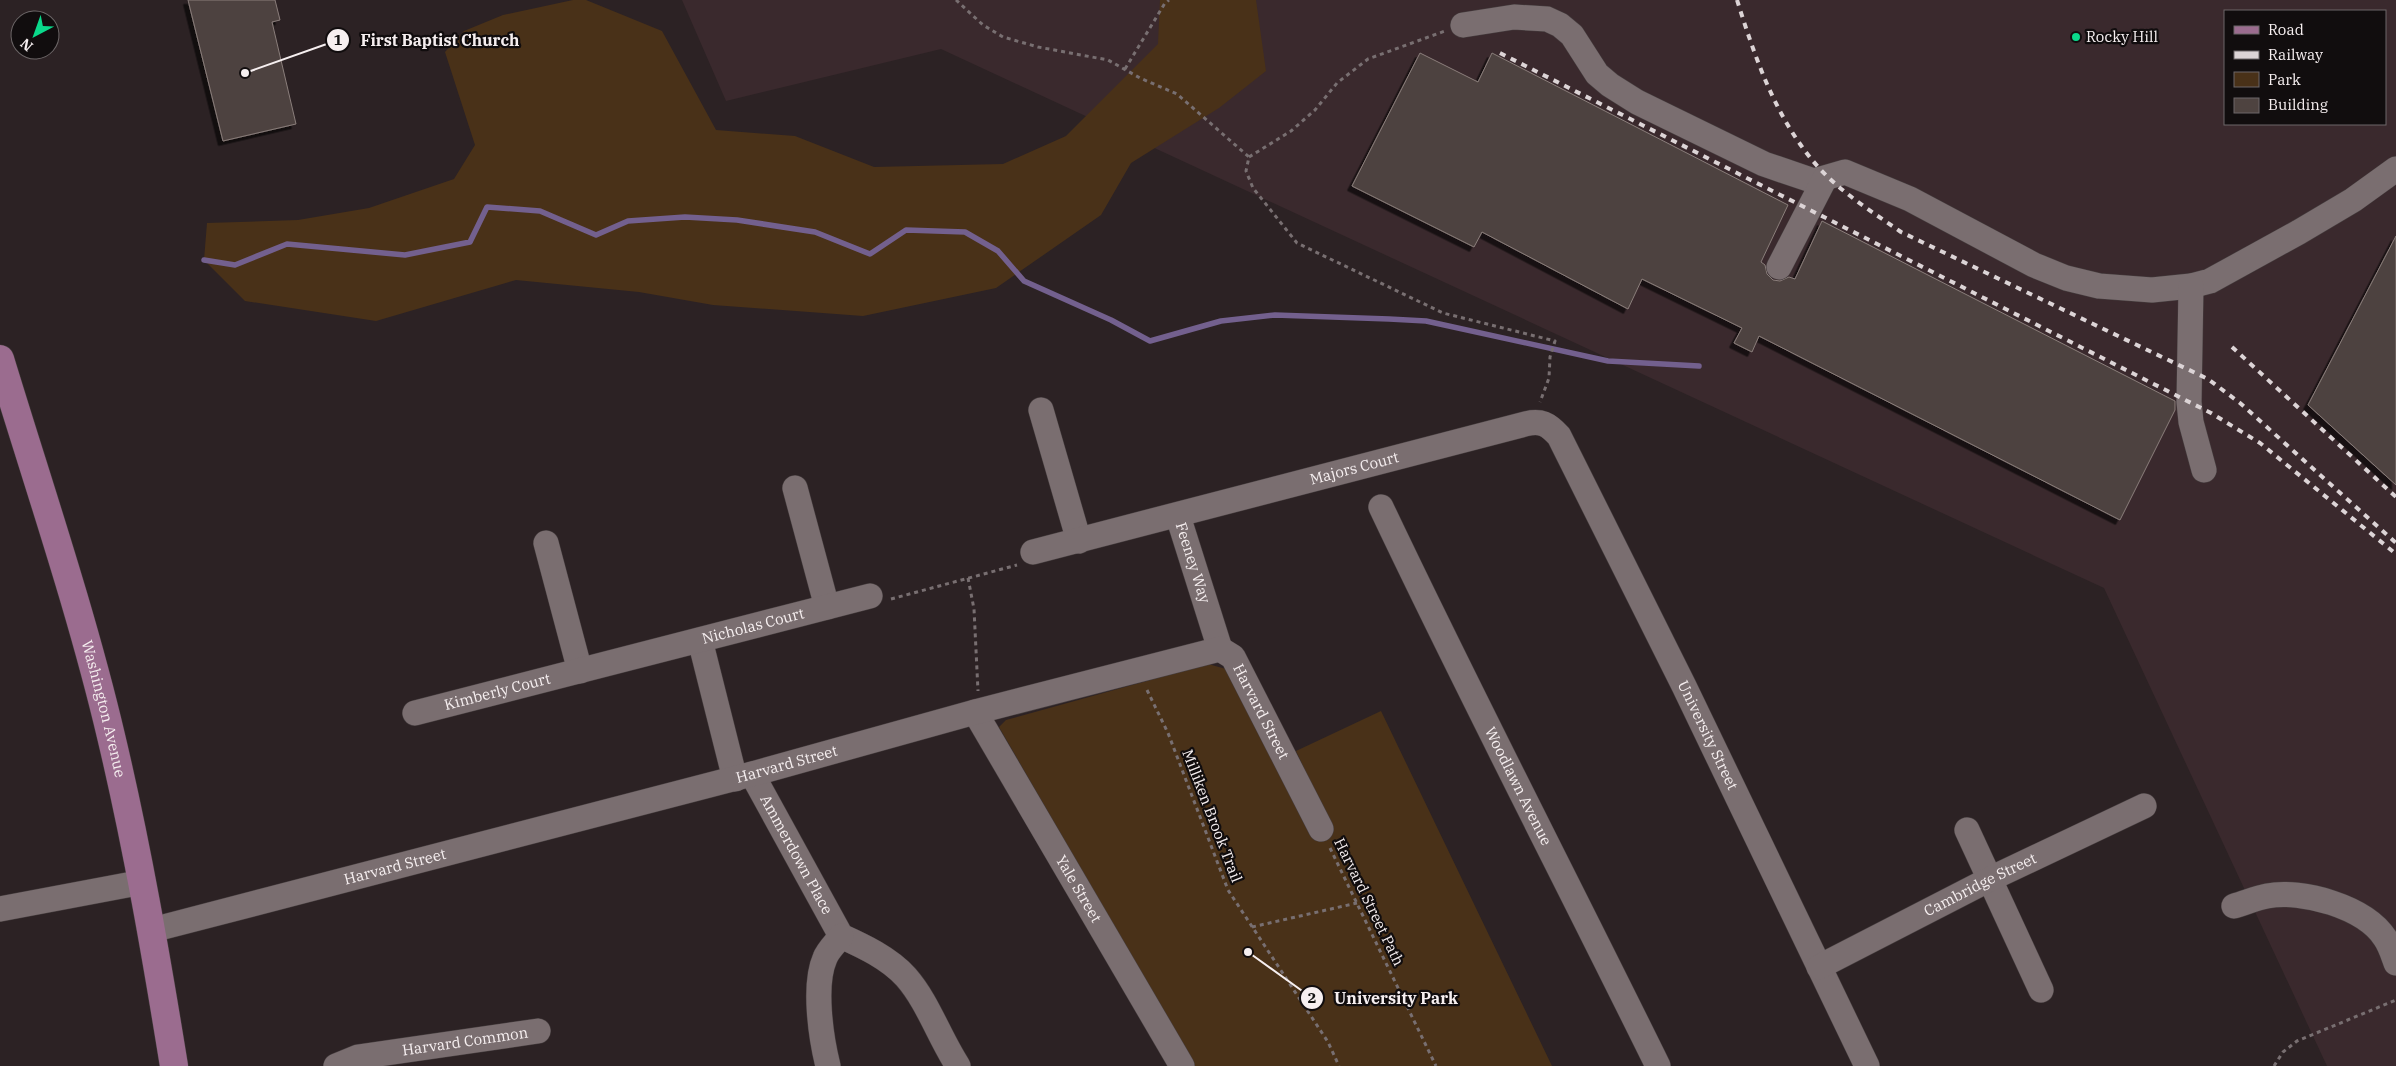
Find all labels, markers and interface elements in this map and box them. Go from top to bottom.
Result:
north arrow [10,10,60,60]
legend [2224,10,2386,125]
text: Road [2268,20,2304,39]
callout: First Baptist Church [326,25,529,56]
place label: Rocky Hill [2086,27,2158,46]
text: 1 [333,30,343,49]
text: First Baptist Church [361,30,519,50]
marker: Rocky Hill [2070,31,2082,43]
text: N [16,34,37,55]
text: Railway [2268,45,2323,64]
text: Park [2268,70,2301,89]
text: Building [2268,95,2328,114]
street label: Majors Court [1308,447,1401,489]
street label: Feeney Way [1172,520,1215,605]
street label: Nicholas Court [700,603,806,648]
street label: Washington Avenue [78,638,130,779]
street label: Harvard Street [1229,661,1294,762]
street label: Kimberly Court [442,669,552,714]
street label: University Street [1674,677,1742,793]
street label: Woodlawn Avenue [1481,723,1556,848]
street label: Harvard Street [734,741,840,787]
street label: Milliken Brook Trail [1178,747,1247,885]
street label: Ammerdown Place [756,791,837,917]
street label: Harvard Street Path [1330,835,1409,969]
street label: Harvard Street [342,844,448,889]
street label: Cambridge Street [1921,848,2039,920]
street label: Yale Street [1052,852,1106,926]
callout: University Park [1299,982,1468,1013]
text: 2 [1307,988,1317,1007]
text: University Park [1334,988,1458,1008]
street label: Harvard Common [401,1022,530,1060]

